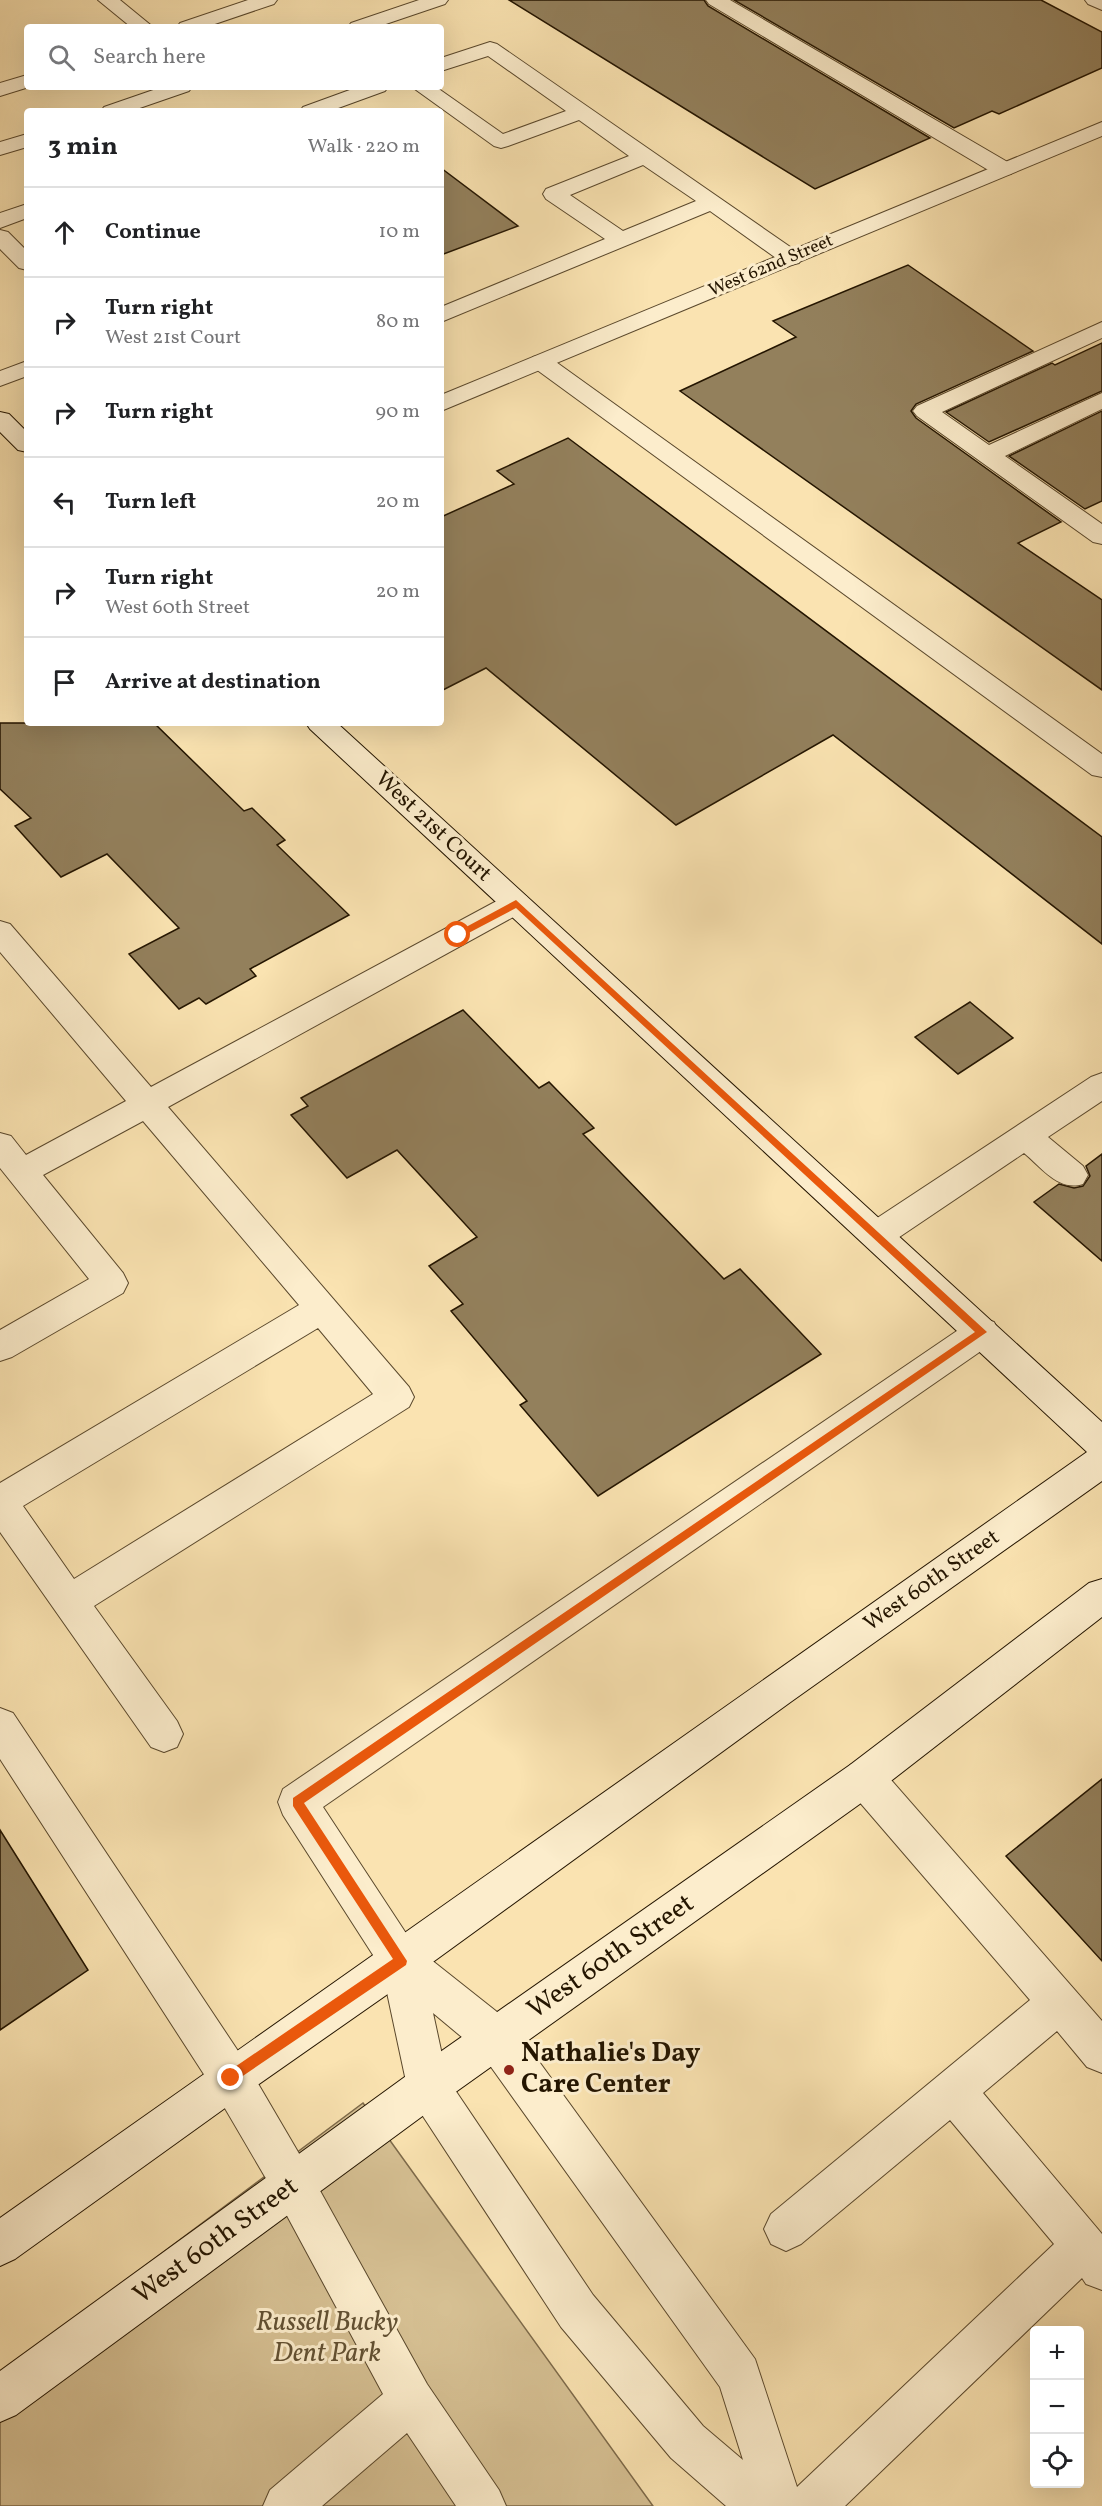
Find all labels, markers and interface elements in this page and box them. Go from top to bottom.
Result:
search box [24,24,444,90]
icon: search [45,41,78,74]
text: Search here [93,42,206,73]
text: 3 min [48,129,118,165]
text: Walk · 220 m [308,133,420,161]
icon: ahead [48,216,81,249]
text: Continue [105,217,201,248]
text: 10 m [379,218,420,246]
street label: West 62nd Street [705,228,837,304]
text: Turn right [105,293,213,324]
icon: right [48,306,81,339]
text: 80 m [376,308,420,336]
text: West 21st Court [105,324,241,352]
icon: right [48,396,81,429]
text: Turn right [105,397,213,428]
text: 90 m [376,398,420,426]
icon: left [48,486,81,519]
text: Turn left [105,487,196,518]
text: 20 m [376,488,420,516]
text: Turn right [105,563,213,594]
icon: right [48,576,81,609]
text: 20 m [376,578,420,606]
text: West 60th Street [105,594,250,622]
icon: arrive [48,666,81,699]
text: Arrive at destination [105,667,321,698]
street label: West 21st Court [368,765,498,890]
route start [444,921,470,947]
street label: West 60th Street [858,1522,1006,1639]
street label: West 60th Street [520,1885,702,2029]
place label: Nathalie's Day Care Center [521,2035,700,2104]
marker: Nathalie's Day Care Center [502,2063,516,2077]
route end [217,2064,243,2090]
street label: West 60th Street [126,2168,306,2314]
park label: Russell Bucky Dent Park [256,2304,398,2373]
map controls [1030,2326,1084,2488]
button: + [1030,2326,1084,2380]
button: − [1030,2380,1084,2434]
button: locate [1030,2434,1084,2488]

